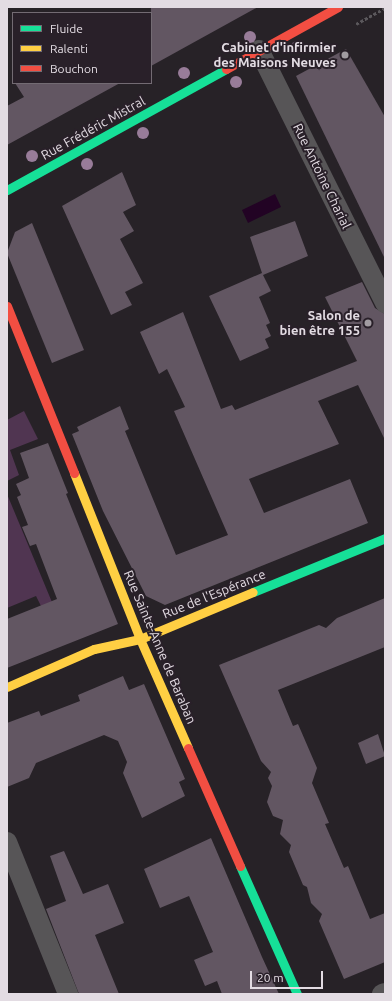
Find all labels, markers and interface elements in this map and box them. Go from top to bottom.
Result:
legend [12,12,152,84]
text: Fluide [50,22,83,35]
place label: Cabinet d'infirmier des Maisons Neuves [213,40,336,71]
text: Ralenti [50,42,88,55]
marker: Cabinet d'infirmier des Maisons Neuves [339,49,351,61]
text: Bouchon [50,62,98,75]
street label: Rue Frédéric Mistral [38,93,148,163]
street label: Rue Antoine Charial [290,121,354,231]
place label: Salon de bien être 155 [280,308,360,339]
marker: Salon de bien être 155 [363,318,373,328]
street label: Rue de l'Espérance [160,566,268,622]
street label: Rue Sainte-Anne de Baraban [121,568,199,726]
scale bar [252,963,325,989]
text: 20 m [257,971,284,984]

